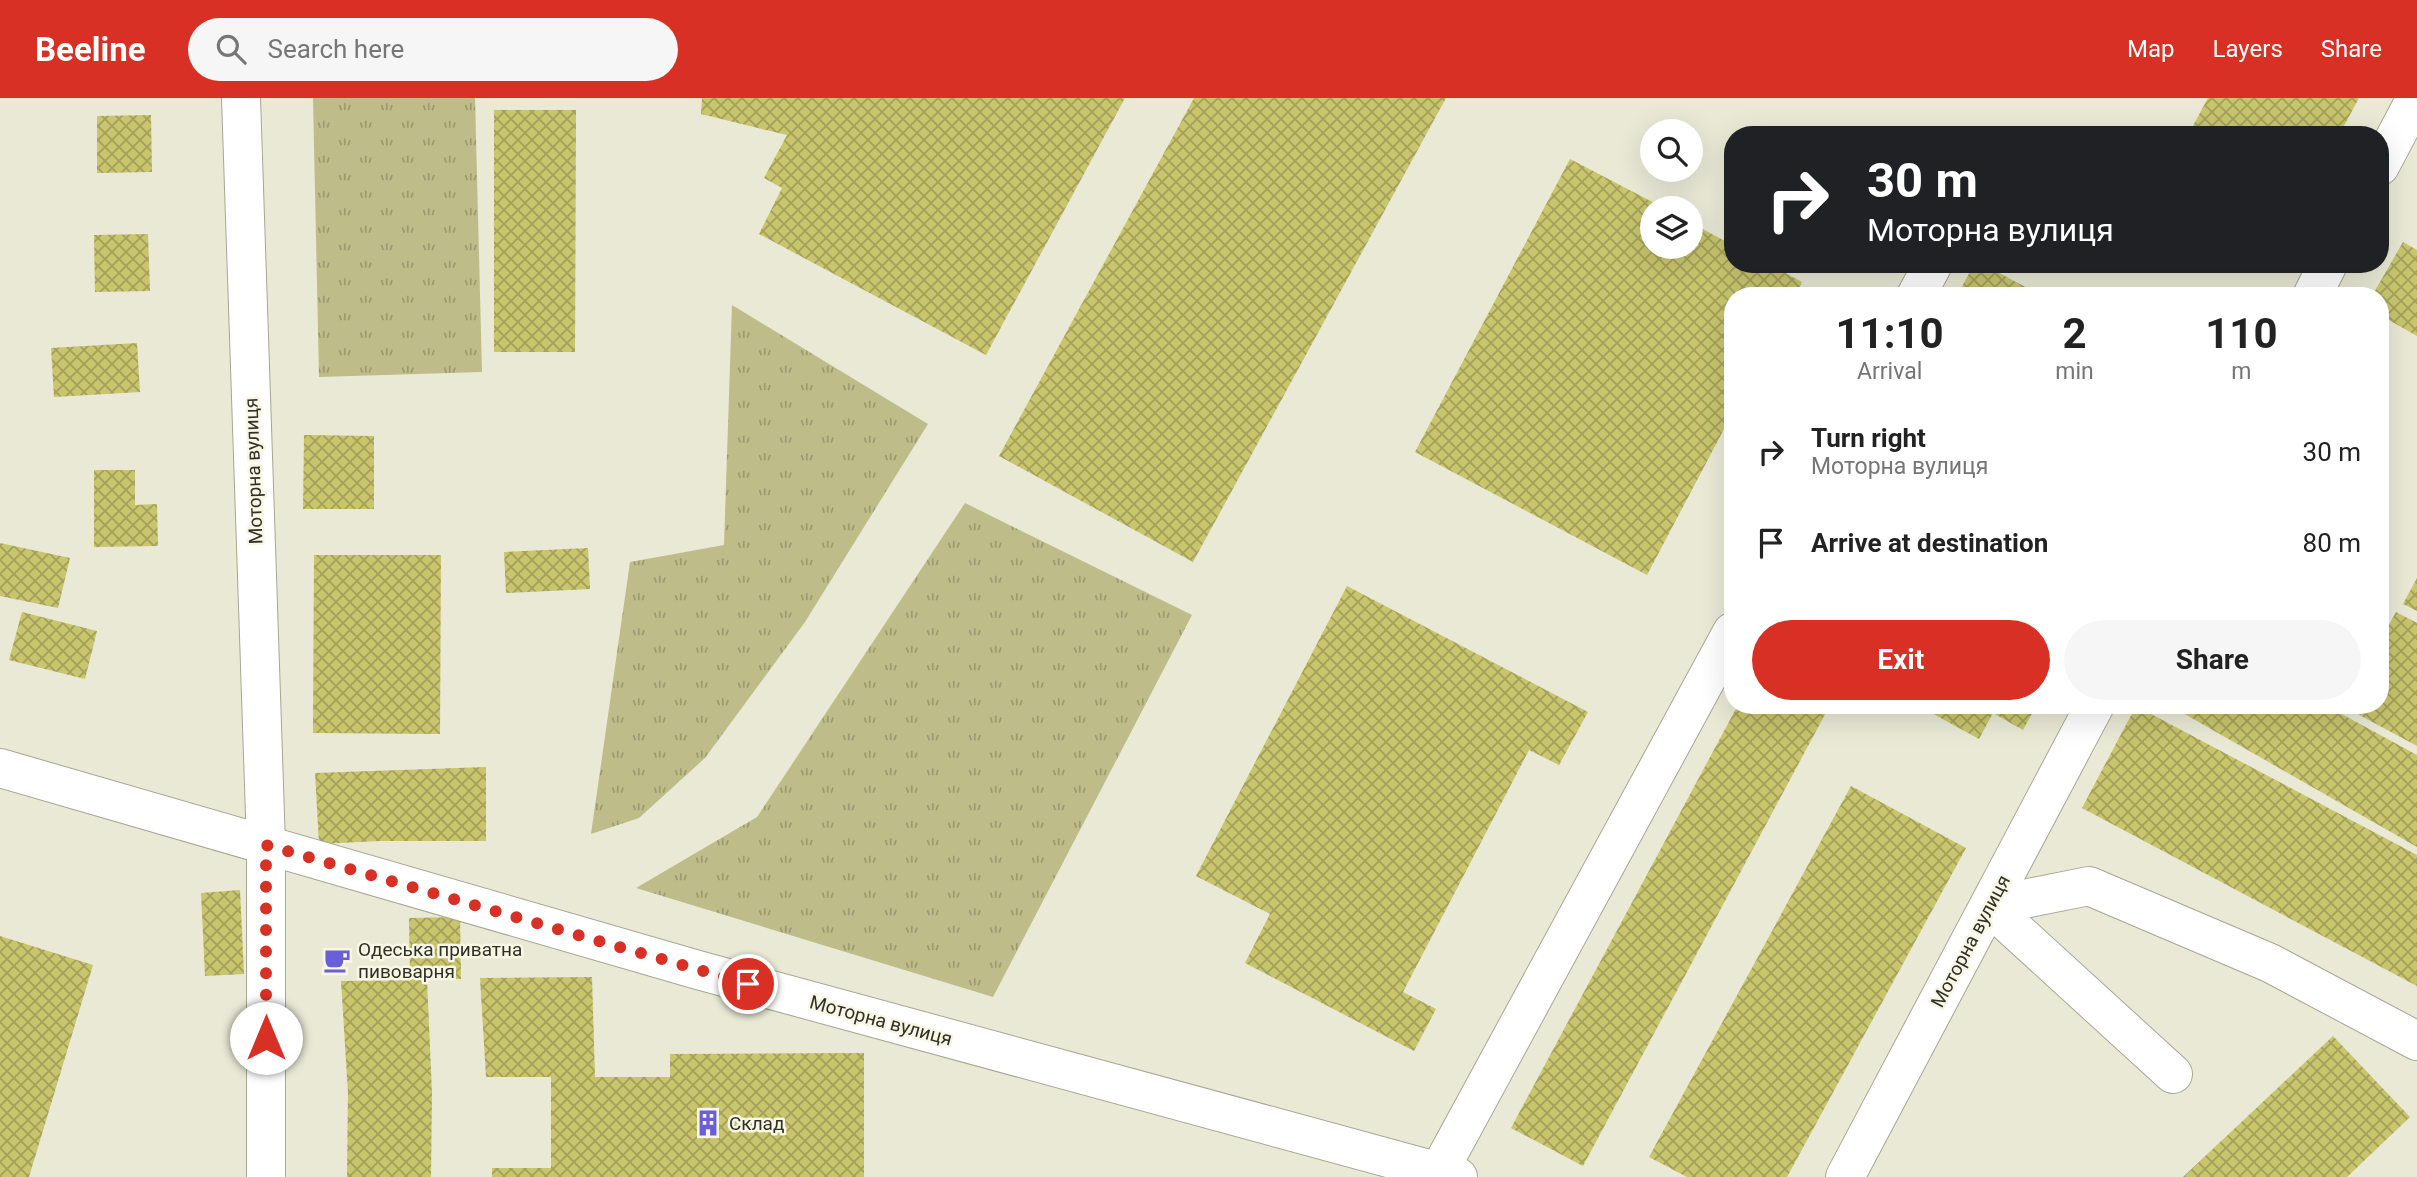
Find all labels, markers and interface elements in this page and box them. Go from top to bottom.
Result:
search box [188,18,678,81]
text: Beeline [35,30,146,69]
icon: search [212,30,250,68]
text: Search here [268,34,404,64]
text: Map [2127,35,2175,63]
text: Layers [2213,35,2283,63]
text: Share [2321,35,2382,63]
map controls [1640,119,1703,259]
button: search [1640,119,1703,182]
text: 30 m [1867,152,1978,209]
icon: right [1752,154,1843,245]
button: layers [1640,196,1703,259]
text: Моторна вулиця [1867,211,2114,249]
text: 11:10 [1836,309,1944,358]
text: 2 [2062,309,2087,358]
text: 110 [2205,309,2278,358]
text: Arrival [1857,358,1922,385]
text: min [2055,358,2094,385]
text: m [2231,358,2251,385]
street label: Моторна вулиця [239,397,268,545]
text: Turn right [1811,423,1926,453]
icon: right [1752,433,1790,471]
text: 30 m [2303,437,2361,467]
text: Моторна вулиця [1811,453,1988,480]
icon: arrive [1752,524,1790,562]
text: Arrive at destination [1811,528,2048,558]
text: 80 m [2303,528,2361,558]
button: Exit [1752,620,2050,700]
button: Share [2064,620,2361,700]
street label: Моторна вулиця [1926,871,2015,1011]
place label: Одеська приватна пивоварня [358,938,522,983]
cafe icon: Одеська приватна пивоварня [322,945,352,975]
pin [718,954,778,1014]
icon: arrive [729,965,767,1003]
street label: Моторна вулиця [807,990,955,1051]
position arrow [229,1001,303,1075]
building icon: Склад [693,1108,723,1138]
place label: Склад [729,1112,784,1135]

